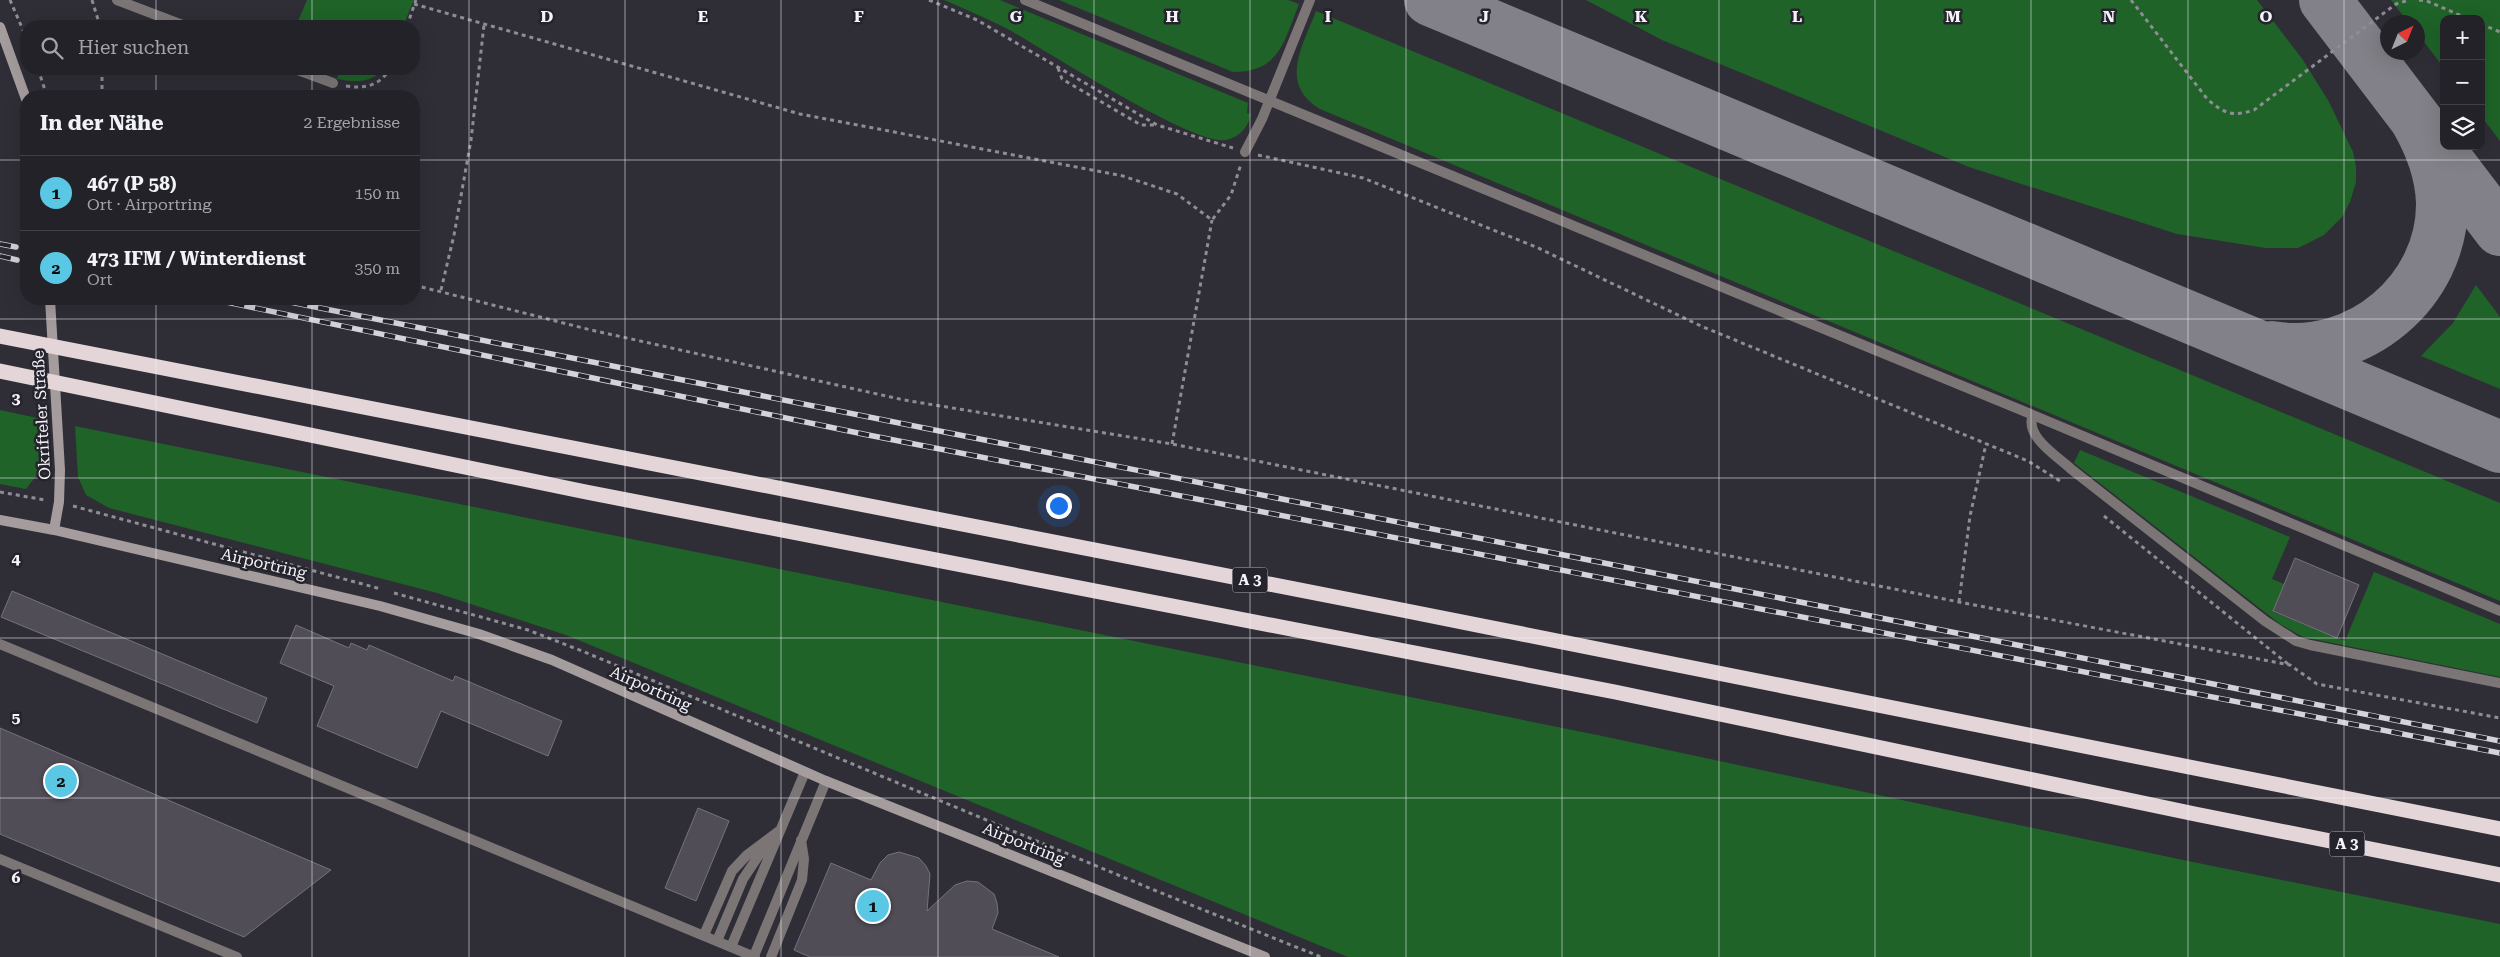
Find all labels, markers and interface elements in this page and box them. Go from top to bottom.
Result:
text: D [541,7,554,26]
text: E [698,7,708,26]
text: F [854,7,864,26]
text: G [1010,7,1023,26]
text: H [1165,7,1179,26]
text: I [1325,7,1331,26]
text: J [1479,7,1489,26]
text: K [1635,7,1648,26]
text: L [1792,7,1802,26]
text: M [1945,7,1961,26]
text: N [2103,7,2115,26]
text: O [2260,7,2273,26]
north arrow [2380,15,2425,60]
map controls [2440,15,2485,150]
button: + [2440,15,2485,60]
search box [20,20,420,75]
icon: search [38,34,66,62]
text: Hier suchen [78,36,189,59]
button: − [2440,60,2485,105]
button: layers [2440,105,2485,150]
text: In der Nähe [40,111,163,135]
text: 2 Ergebnisse [303,113,400,132]
text: 467 (P 58) [87,172,177,195]
text: 1 [52,184,60,203]
text: 150 m [354,184,400,203]
text: Ort · Airportring [87,195,212,214]
text: 473 IFM / Winterdienst [87,247,306,270]
text: 2 [52,259,60,278]
text: 350 m [354,259,400,278]
text: Ort [87,270,113,289]
street label: Okrifteler Straße [29,350,54,480]
text: 3 [12,389,21,408]
your location [1046,493,1072,519]
street label: Airportring [219,544,309,583]
text: 4 [12,549,21,568]
road number: A 3 [1232,568,1268,592]
street label: Airportring [607,662,695,715]
text: 5 [12,708,21,727]
pin: 2 [45,762,77,800]
street label: Airportring [980,818,1069,869]
road number: A 3 [2330,832,2364,856]
text: 6 [12,868,21,887]
pin: 1 [857,887,889,925]

